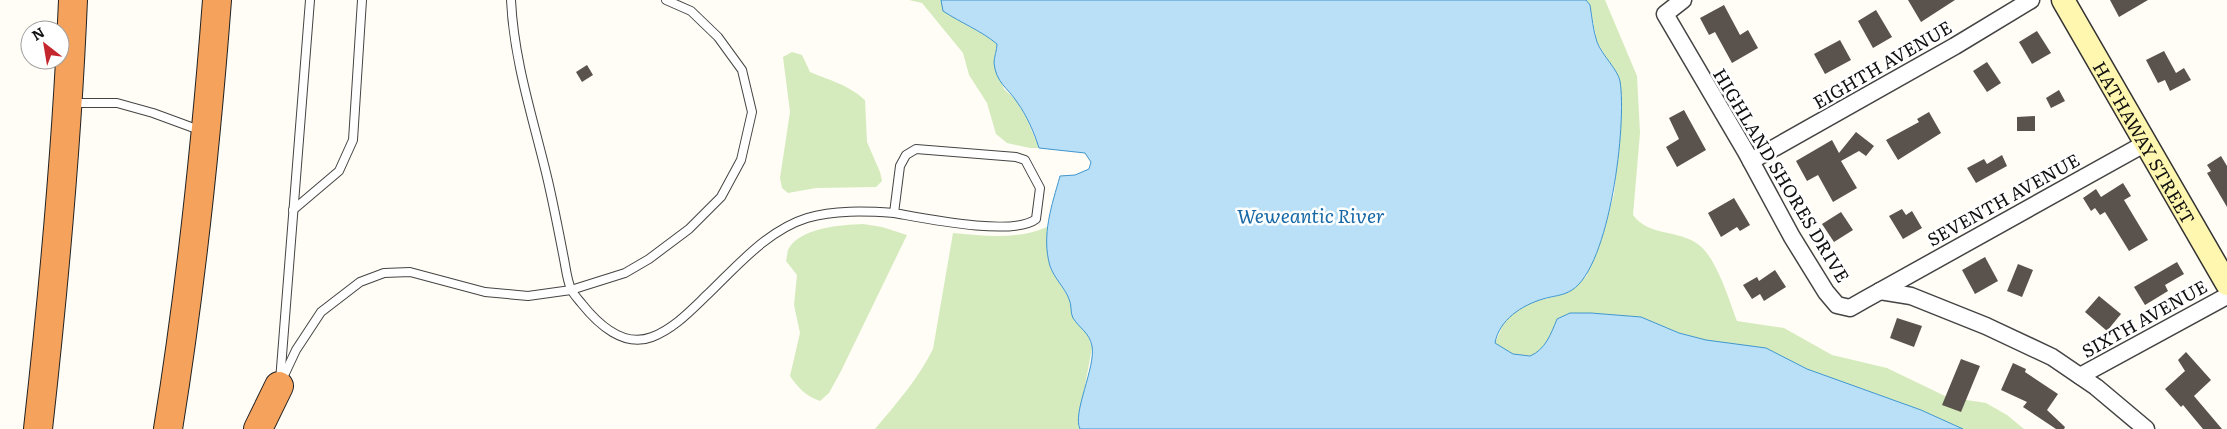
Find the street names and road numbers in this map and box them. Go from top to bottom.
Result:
street label: EIGHTH AVENUE [1807,13,1957,115]
street label: HATHAWAY STREET [2087,55,2203,229]
street label: HIGHLAND SHORES DRIVE [1707,63,1857,287]
street label: SEVENTH AVENUE [1922,146,2084,252]
street label: SIXTH AVENUE [2076,272,2212,364]

